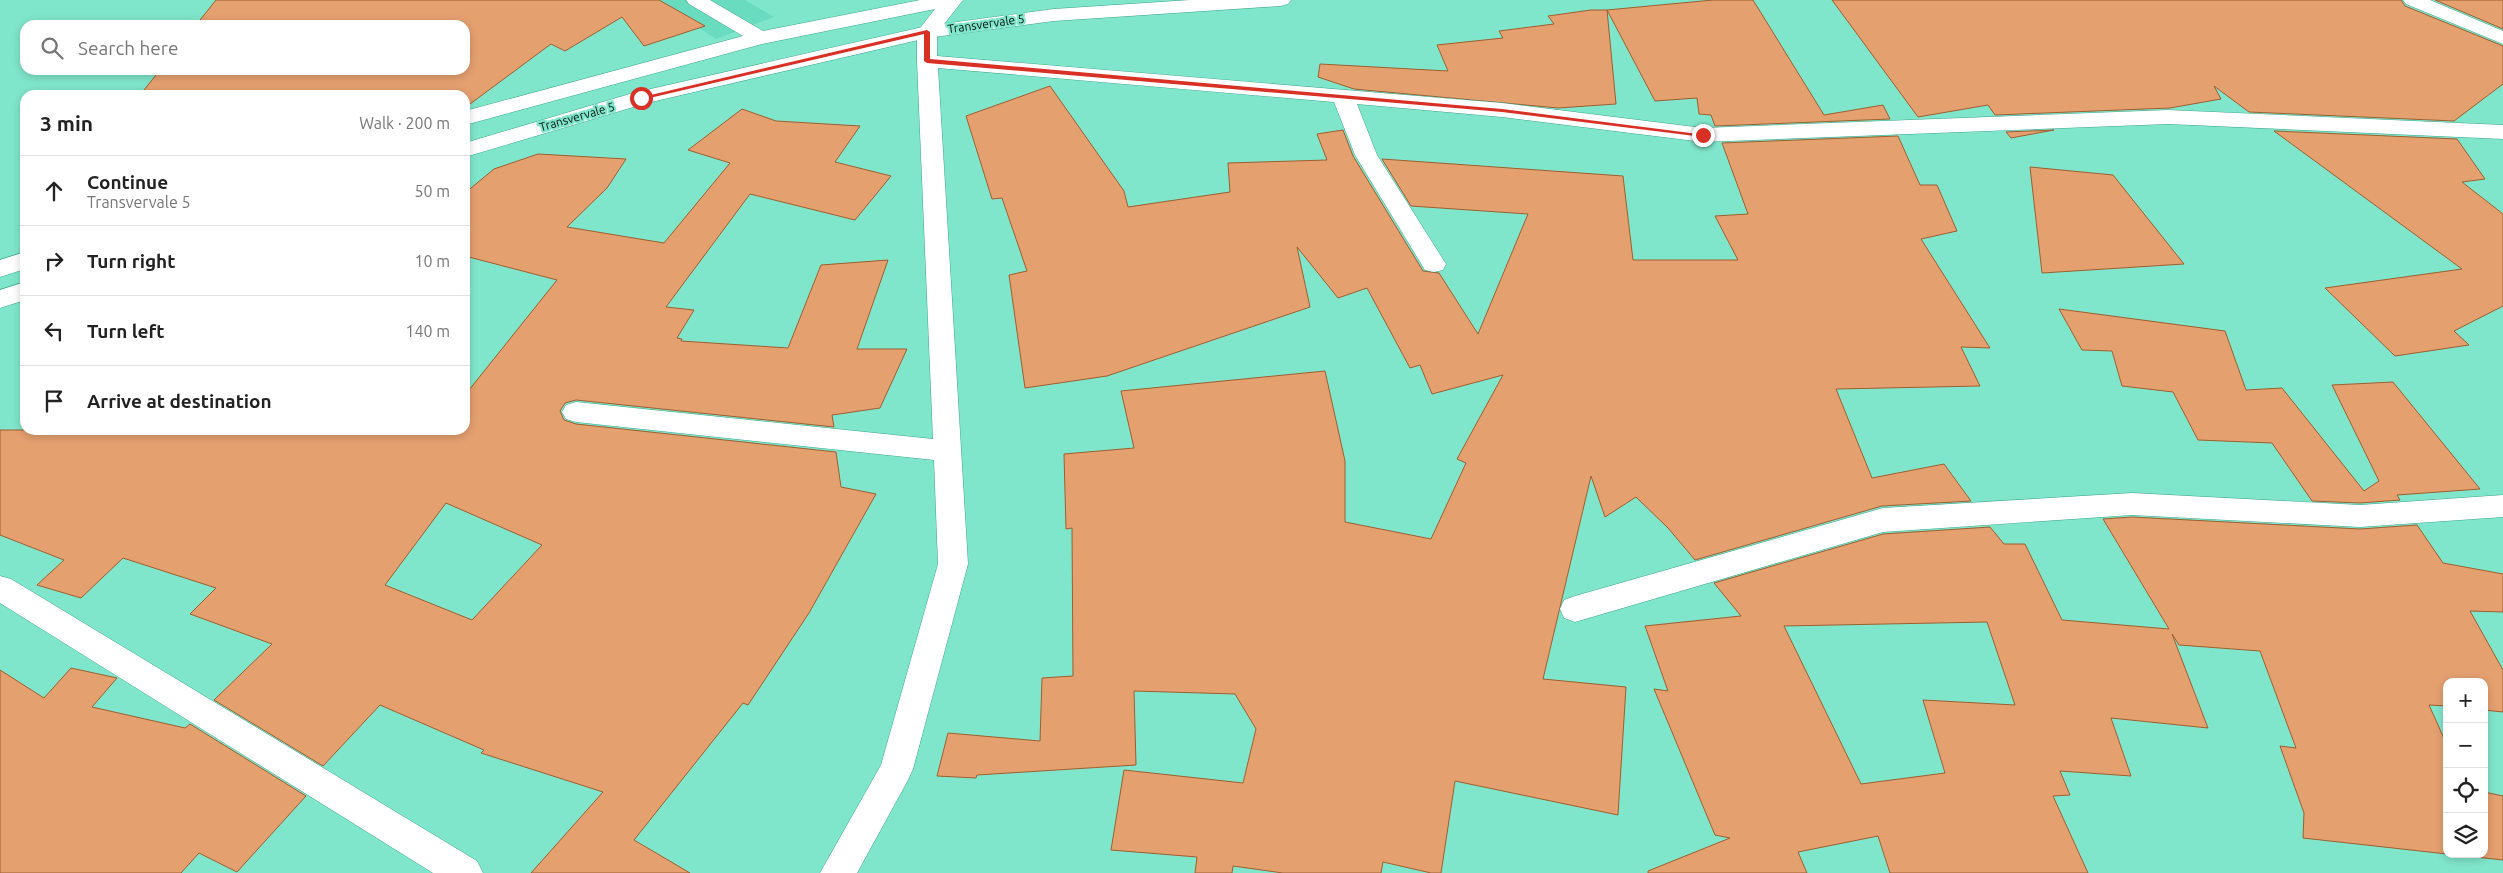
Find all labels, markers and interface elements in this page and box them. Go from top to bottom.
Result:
street label: Transvervale 5 [947,12,1025,35]
search box [20,20,470,75]
icon: search [38,34,66,62]
text: Search here [78,37,178,59]
route start [630,87,653,110]
street label: Transvervale 5 [538,100,616,133]
text: 3 min [40,111,93,135]
text: Walk · 200 m [359,114,450,132]
route end [1692,124,1715,147]
text: Continue [87,171,168,193]
icon: ahead [40,177,68,205]
text: 50 m [414,182,450,200]
text: Transvervale 5 [87,193,190,211]
icon: right [40,247,68,275]
text: Turn right [87,250,175,272]
text: 10 m [414,252,450,270]
icon: left [40,317,68,345]
text: Turn left [87,320,165,342]
text: 140 m [405,322,450,340]
icon: arrive [40,387,68,415]
text: Arrive at destination [87,390,272,412]
map controls [2443,678,2488,858]
button: + [2443,678,2488,723]
button: − [2443,723,2488,768]
button: locate [2443,768,2488,813]
button: layers [2443,813,2488,858]

